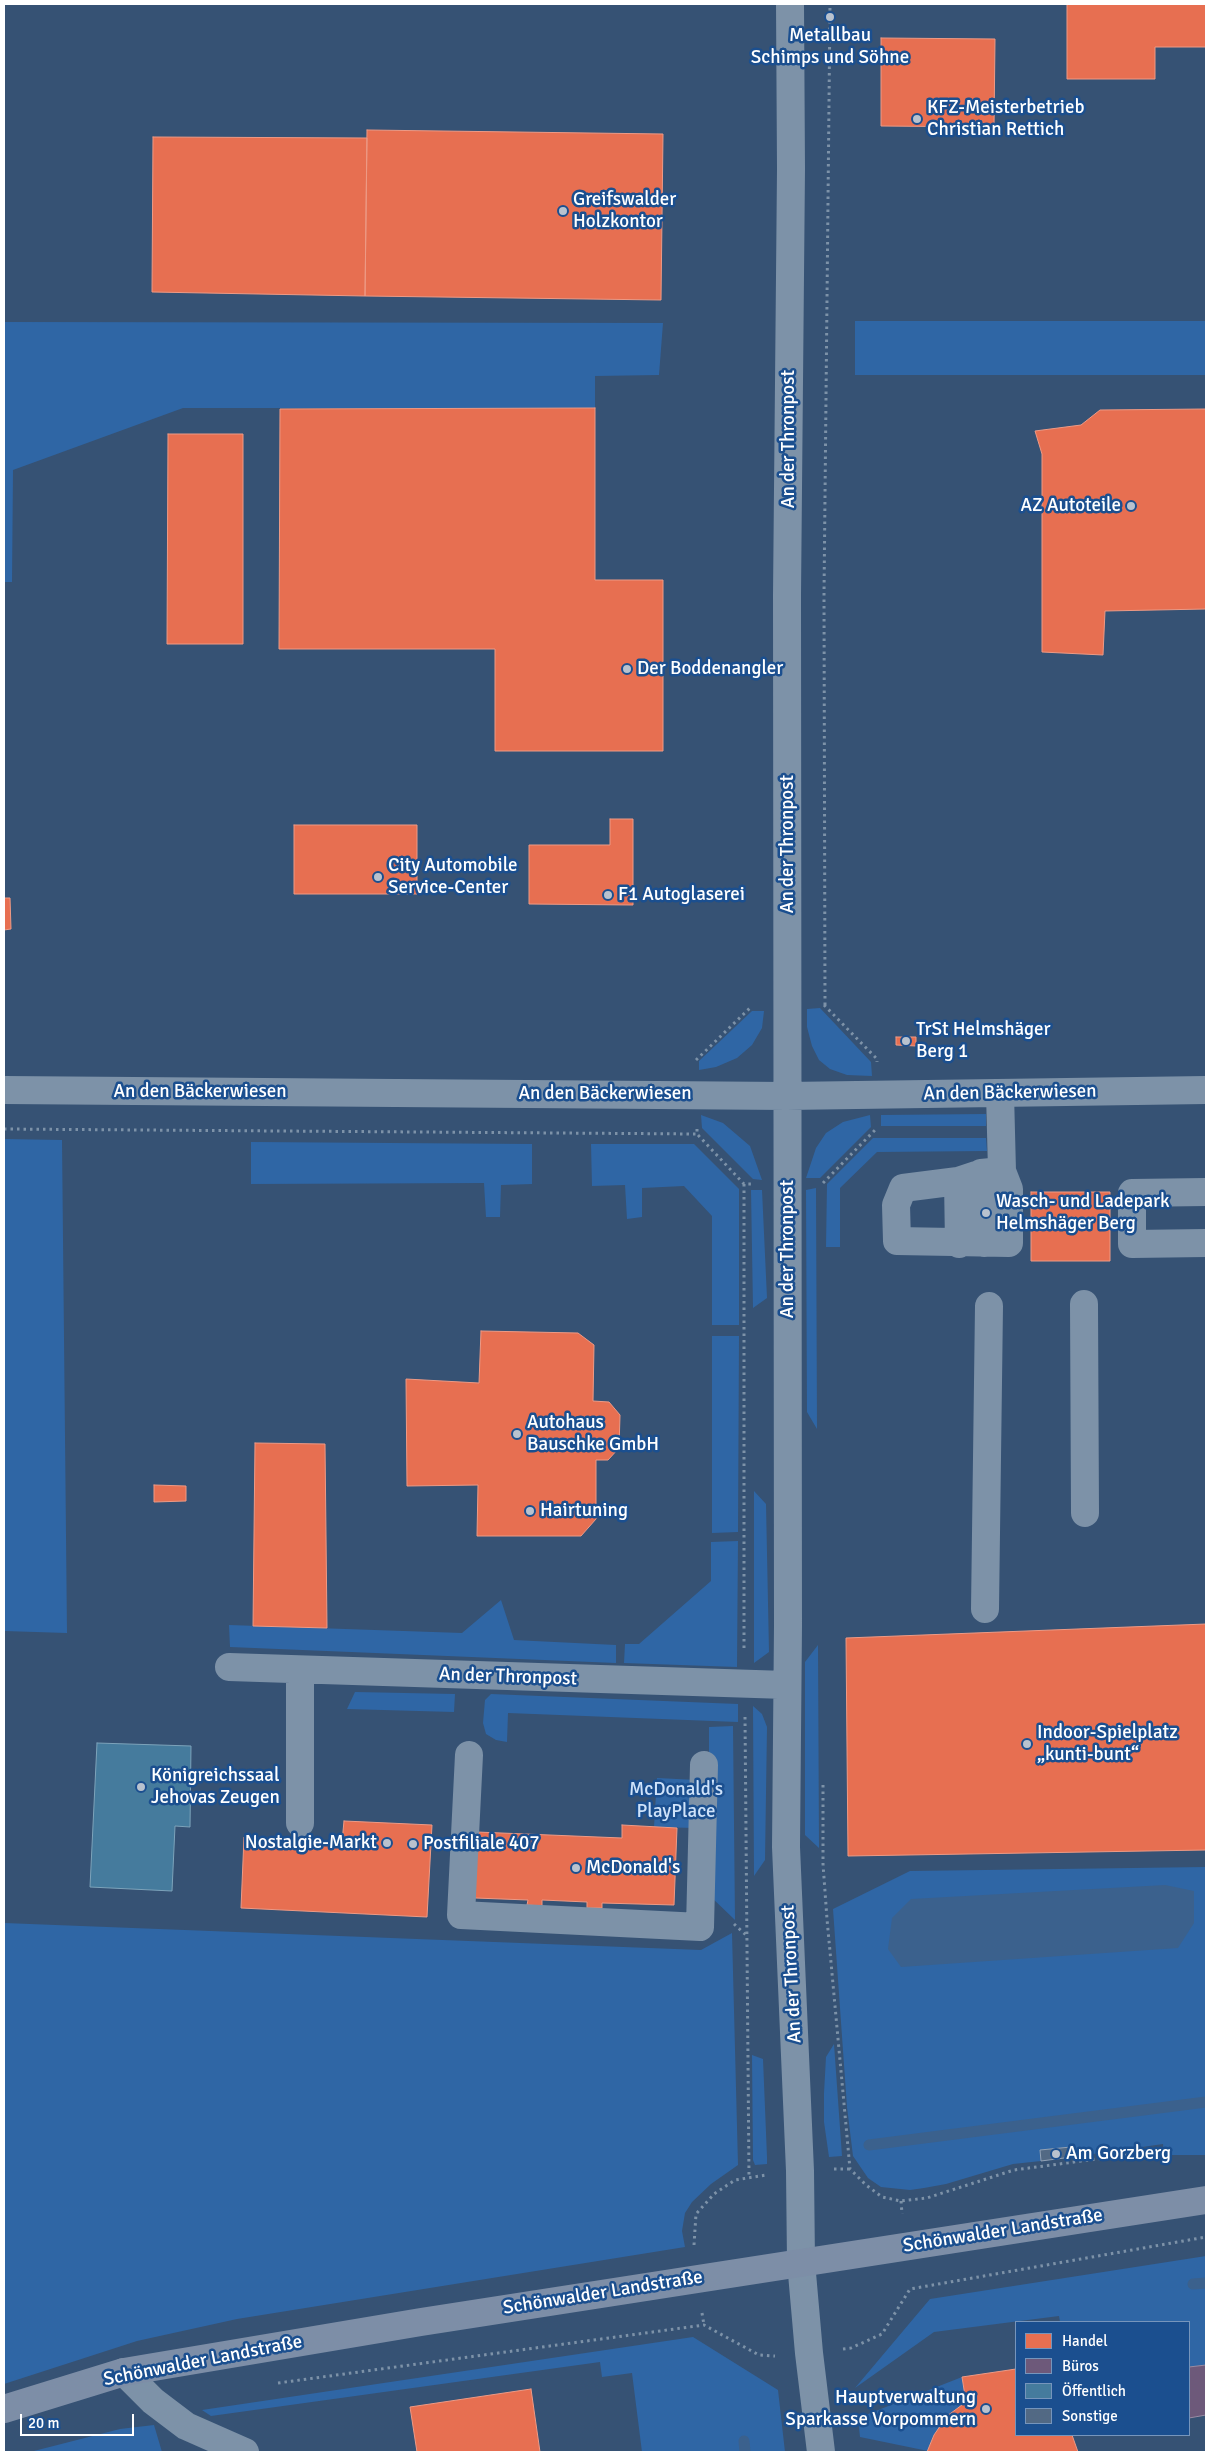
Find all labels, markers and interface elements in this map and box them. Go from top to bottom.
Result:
marker: Metallbau Schimps und Söhne [824,11,836,23]
place label: Metallbau Schimps und Söhne [751,25,909,69]
place label: KFZ-Meisterbetrieb Christian Rettich [927,97,1084,141]
marker: KFZ-Meisterbetrieb Christian Rettich [911,113,923,125]
place label: Greifswalder Holzkontor [573,189,676,233]
marker: Greifswalder Holzkontor [557,205,569,217]
street label: An der Thronpost [778,370,800,508]
place label: AZ Autoteile [1020,495,1121,517]
marker: AZ Autoteile [1125,500,1137,512]
place label: Der Boddenangler [637,658,783,680]
marker: Der Boddenangler [621,663,633,675]
street label: An der Thronpost [777,775,799,913]
place label: City Automobile Service-Center [388,855,518,899]
marker: City Automobile Service-Center [372,871,384,883]
place label: F1 Autoglaserei [618,884,745,906]
marker: F1 Autoglaserei [602,889,614,901]
place label: TrSt Helmshäger Berg 1 [916,1019,1051,1063]
marker: TrSt Helmshäger Berg 1 [900,1035,912,1047]
street label: An den Bäckerwiesen [923,1080,1097,1106]
street label: An den Bäckerwiesen [113,1081,287,1103]
street label: An den Bäckerwiesen [518,1083,692,1105]
street label: An der Thronpost [777,1180,799,1318]
place label: Wasch- und Ladepark Helmshäger Berg [996,1191,1170,1235]
marker: Wasch- und Ladepark Helmshäger Berg [980,1207,992,1219]
place label: Autohaus Bauschke GmbH [527,1412,659,1456]
marker: Autohaus Bauschke GmbH [511,1428,523,1440]
place label: Hairtuning [540,1500,628,1522]
marker: Hairtuning [524,1505,536,1517]
street label: An der Thronpost [438,1663,578,1691]
place label: Indoor-Spielplatz „kunti-bunt“ [1037,1722,1178,1766]
marker: Indoor-Spielplatz „kunti-bunt“ [1021,1738,1033,1750]
place label: Königreichssaal Jehovas Zeugen [151,1765,280,1809]
park label: McDonald's PlayPlace [629,1779,723,1823]
marker: Königreichssaal Jehovas Zeugen [135,1781,147,1793]
place label: Nostalgie-Markt [245,1832,377,1854]
place label: Postfiliale 407 [423,1833,540,1855]
marker: Nostalgie-Markt [381,1837,393,1849]
marker: Postfiliale 407 [407,1838,419,1850]
place label: McDonald's [586,1857,680,1879]
marker: McDonald's [570,1862,582,1874]
street label: An der Thronpost [777,1904,807,2044]
place label: Am Gorzberg [1066,2143,1171,2165]
marker: Am Gorzberg [1050,2148,1062,2160]
street label: Schönwalder Landstraße [902,2204,1104,2258]
street label: Schönwalder Landstraße [502,2266,704,2320]
legend [1015,2321,1190,2436]
street label: Schönwalder Landstraße [102,2331,304,2391]
text: Handel [1062,2332,1108,2350]
text: Büros [1062,2357,1099,2375]
text: Öffentlich [1062,2382,1126,2400]
place label: Hauptverwaltung Sparkasse Vorpommern [785,2387,976,2431]
marker: Hauptverwaltung Sparkasse Vorpommern [980,2403,992,2415]
scale bar [22,2404,136,2436]
text: Sonstige [1062,2407,1118,2425]
text: 20 m [28,2414,59,2432]

